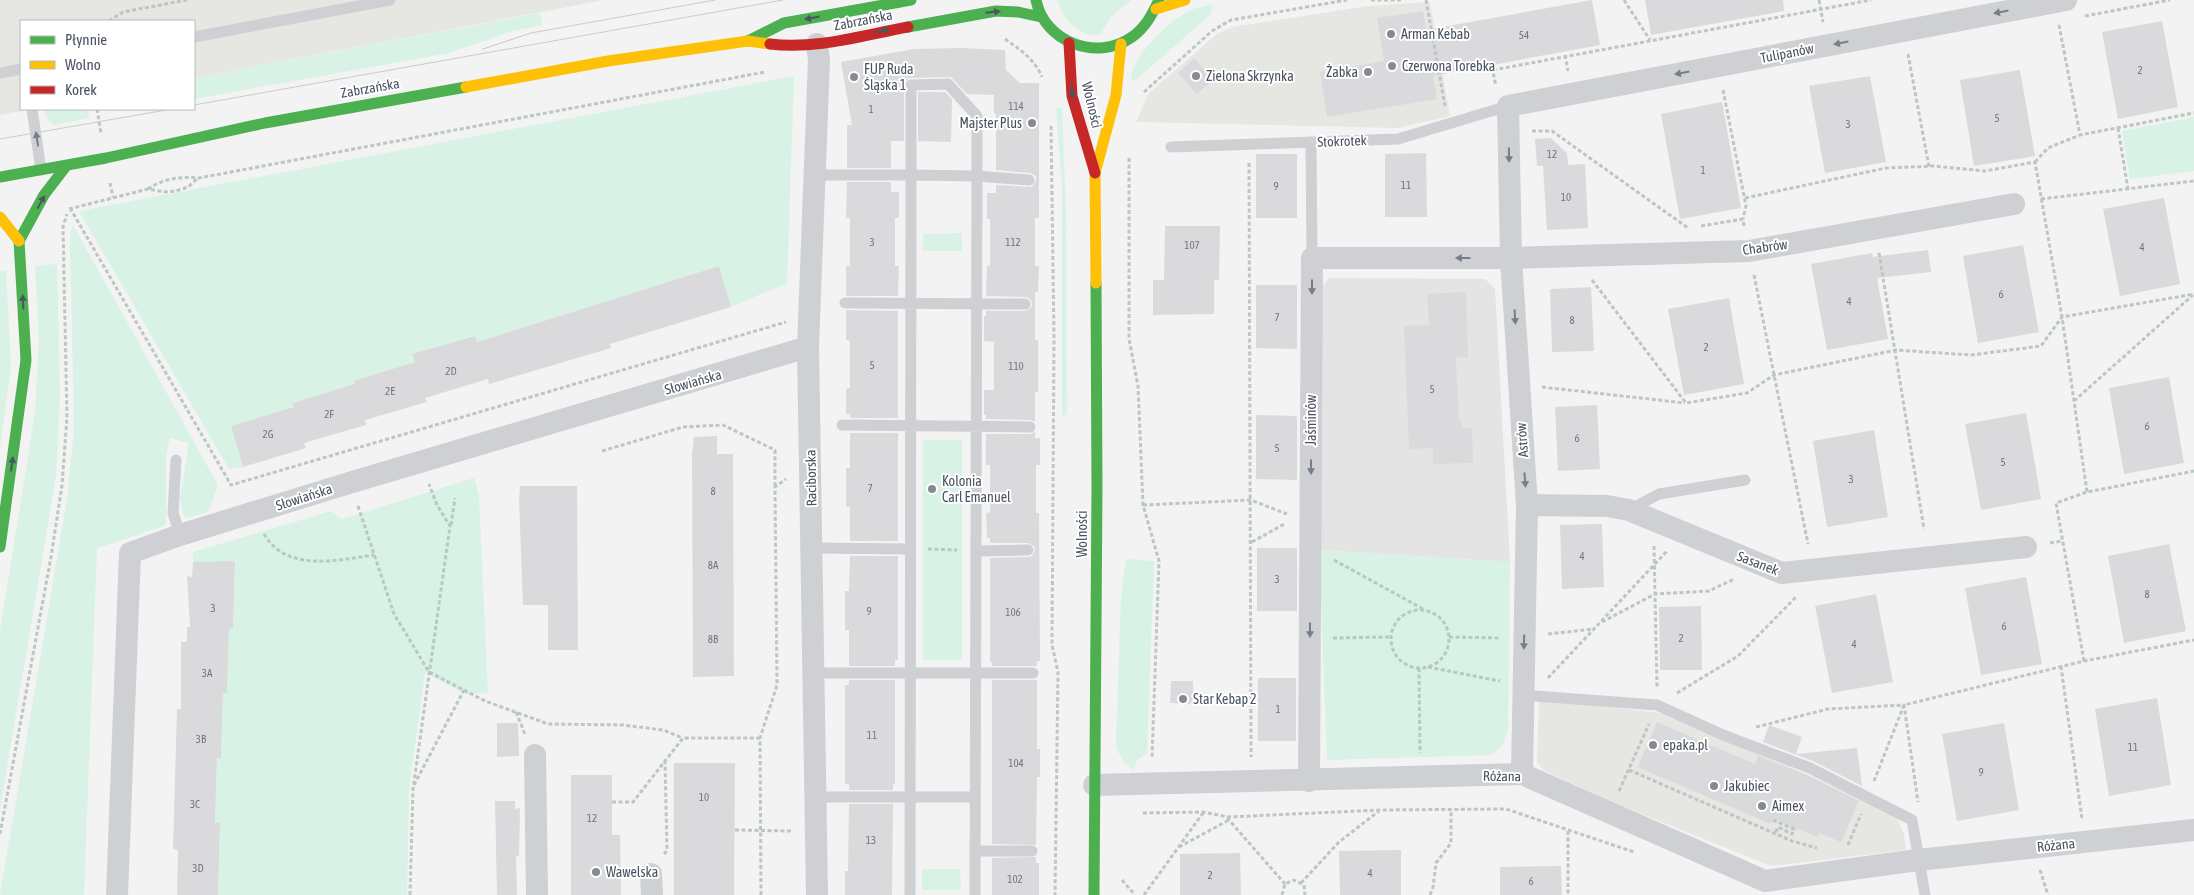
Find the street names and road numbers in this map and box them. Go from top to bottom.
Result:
street label: Zabrzańska [832,6,894,34]
street label: Tulipanów [1759,40,1816,66]
street label: Zabrzańska [339,75,401,101]
street label: Wolności [1079,80,1105,130]
street label: Stokrotek [1317,132,1367,150]
street label: Chabrów [1742,236,1789,258]
street label: Słowiańska [663,366,723,398]
street label: Jaśminów [1303,394,1319,445]
street label: Astrów [1513,421,1531,458]
street label: Raciborska [803,449,819,507]
street label: Słowiańska [274,480,334,514]
street label: Wolności [1074,511,1090,557]
street label: Sasanek [1735,548,1781,578]
street label: Różana [1483,768,1521,784]
street label: Różana [2036,835,2076,855]

